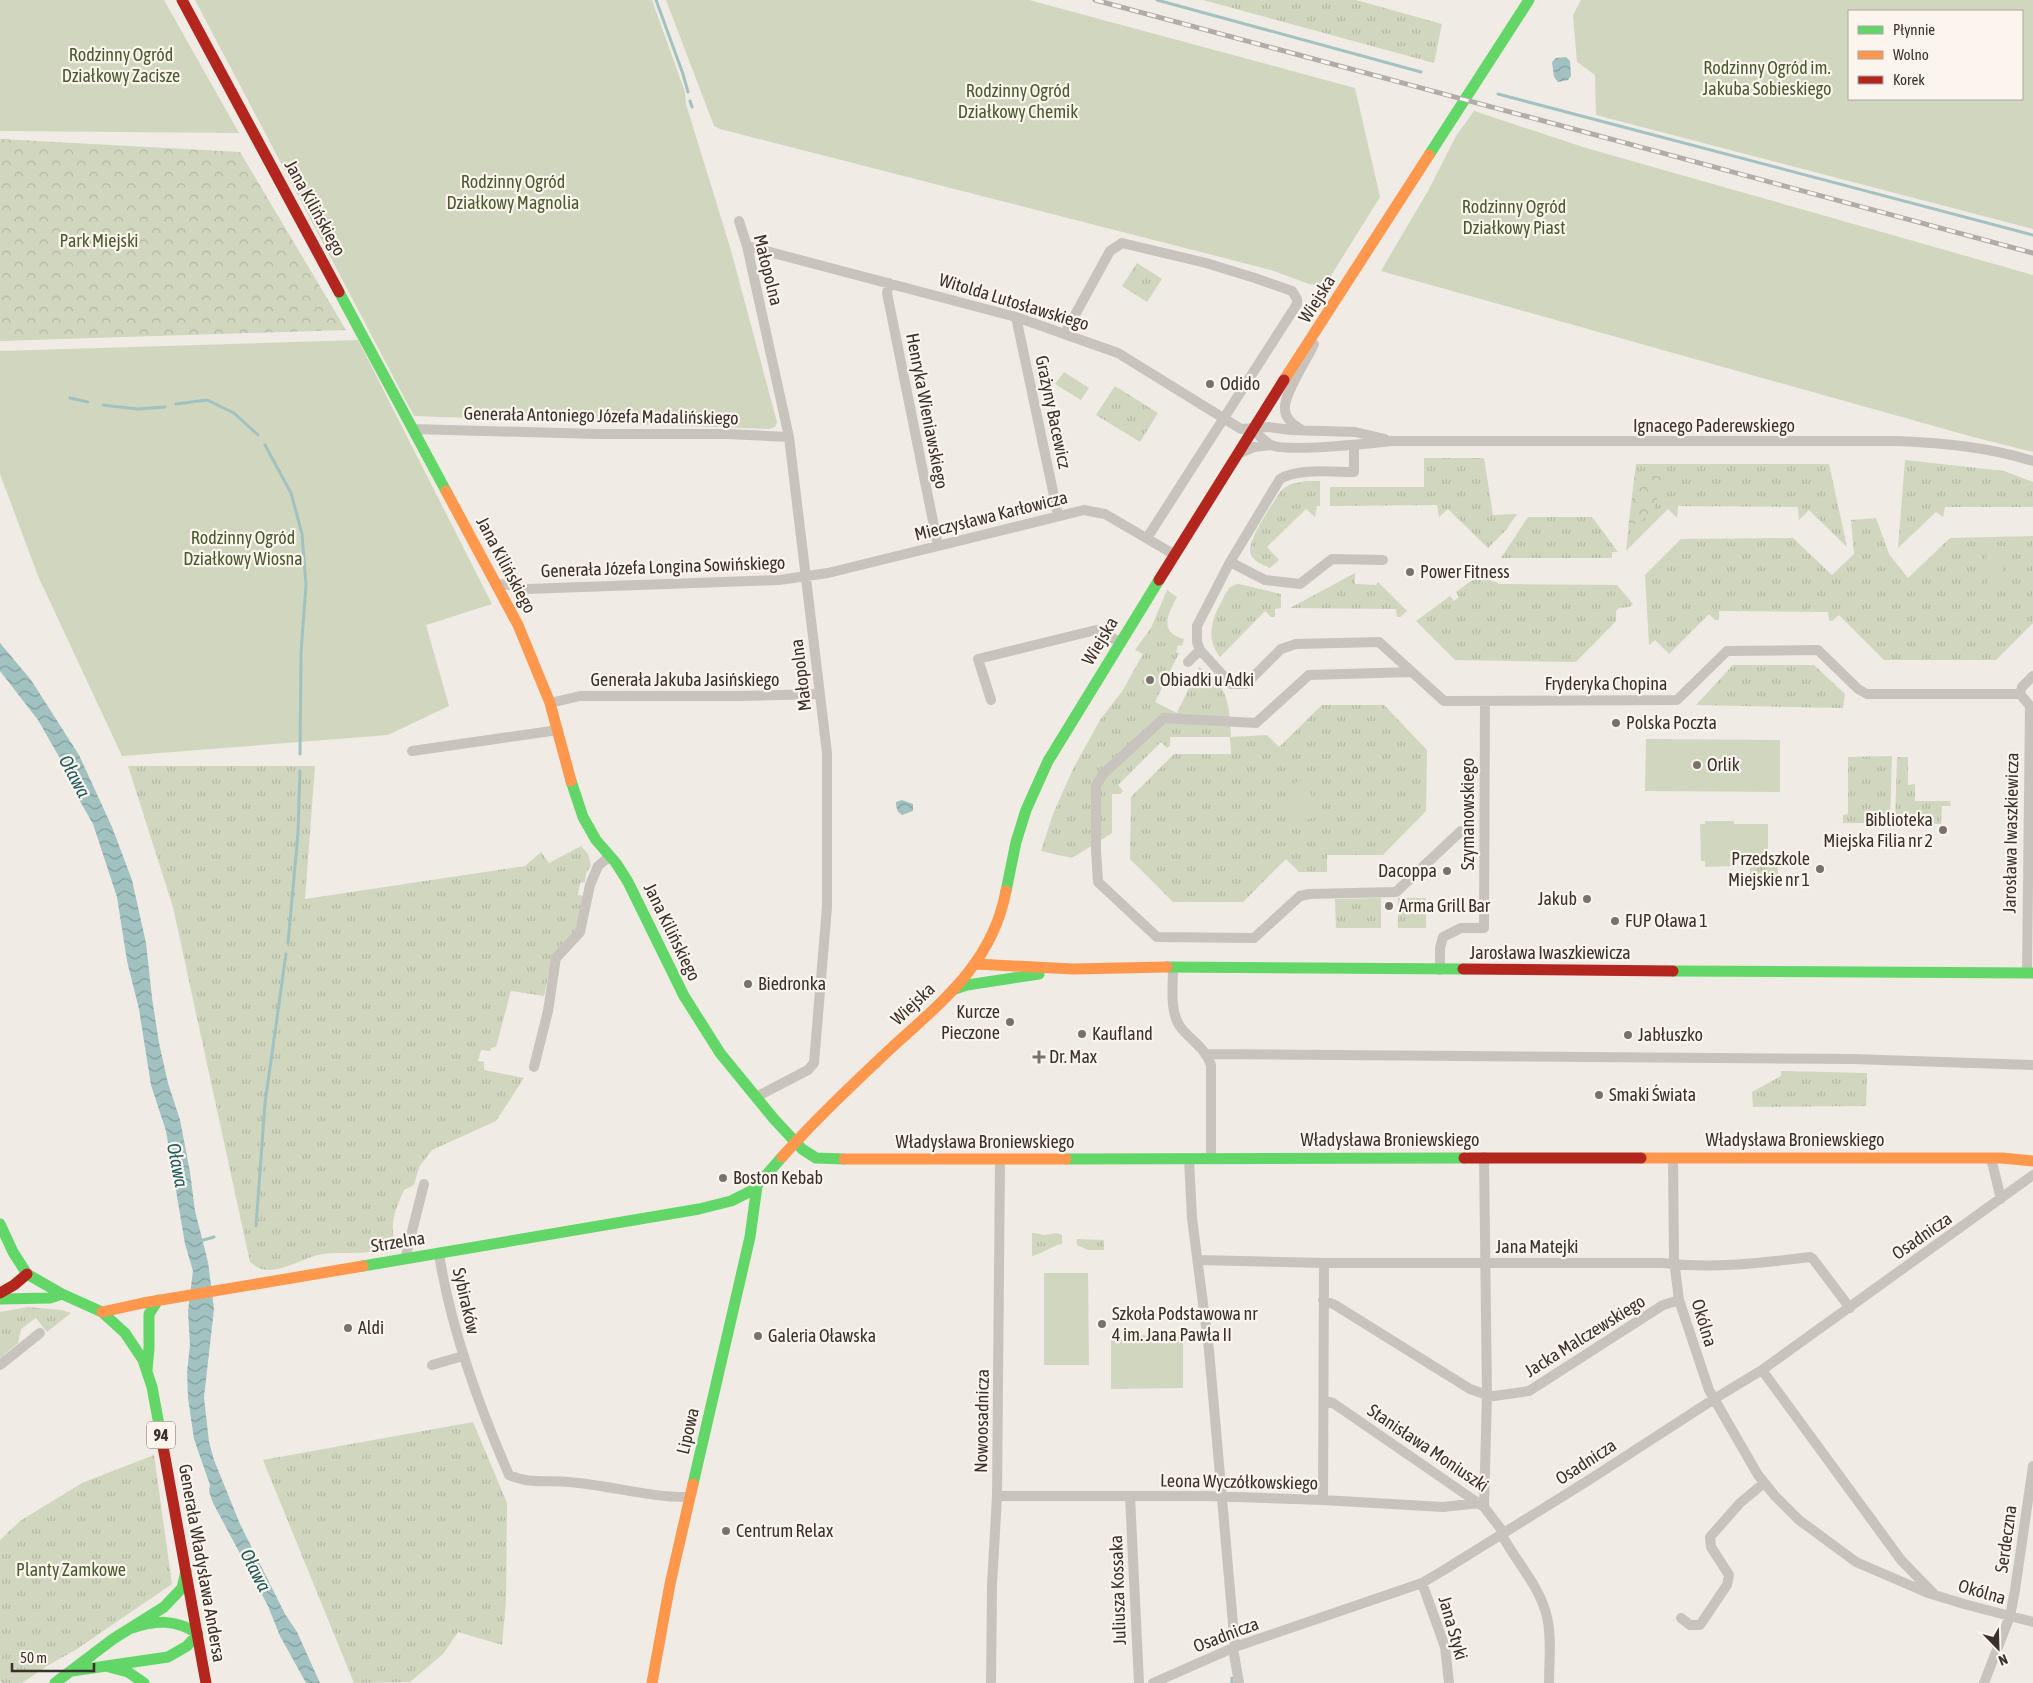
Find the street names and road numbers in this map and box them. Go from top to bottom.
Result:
street label: Jana Kilińskiego [281,156,350,259]
street label: Małopolna [750,232,787,308]
street label: Witolda Lutosławskiego [937,269,1092,334]
street label: Wiejska [1294,271,1339,326]
street label: Henryka Wieniawskiego [902,331,953,490]
street label: Grażyny Bacewicz [1031,353,1076,471]
street label: Generała Antoniego Józefa Madalińskiego [463,403,739,428]
street label: Ignacego Paderewskiego [1633,415,1795,436]
street label: Mieczysława Karłowicza [912,486,1070,545]
street label: Jana Kilińskiego [472,513,541,617]
street label: Generała Józefa Longina Sowińskiego [540,552,786,581]
street label: Wiejska [1077,613,1122,669]
street label: Małopolna [786,638,815,712]
street label: Generała Jakuba Jasińskiego [591,669,779,690]
street label: Fryderyka Chopina [1545,673,1667,694]
street label: Jarosława Iwaszkiewicza [1999,752,2022,914]
street label: Szymanowskiego [1457,758,1478,870]
street label: Jana Kilińskiego [640,879,705,984]
street label: Jarosława Iwaszkiewicza [1469,942,1631,963]
street label: Wiejska [886,978,939,1029]
street label: Władysława Broniewskiego [1301,1129,1479,1150]
street label: Władysława Broniewskiego [1706,1129,1884,1150]
street label: Władysława Broniewskiego [896,1131,1074,1152]
street label: Osadnicza [1888,1207,1956,1264]
street label: Strzelna [369,1227,426,1256]
street label: Jana Matejki [1496,1236,1578,1257]
street label: Sybiraków [449,1266,484,1336]
street label: Jacka Malczewskiego [1521,1290,1649,1381]
street label: Okólna [1687,1297,1722,1349]
street label: Nowoosadnicza [970,1369,993,1473]
street label: Stanisława Moniuszki [1364,1399,1493,1496]
street label: Lipowa [672,1406,703,1456]
road number: 94 [147,1422,175,1448]
street label: Osadnicza [1551,1434,1620,1489]
street label: Generała Władysława Andersa [175,1462,230,1664]
street label: Leona Wyczółkowskiego [1160,1470,1318,1493]
street label: Serdeczna [1990,1504,2021,1574]
street label: Juliusza Kossaka [1105,1535,1130,1645]
street label: Okólna [1956,1575,2008,1608]
street label: Jana Styki [1434,1594,1473,1662]
street label: Osadnicza [1190,1613,1261,1657]

